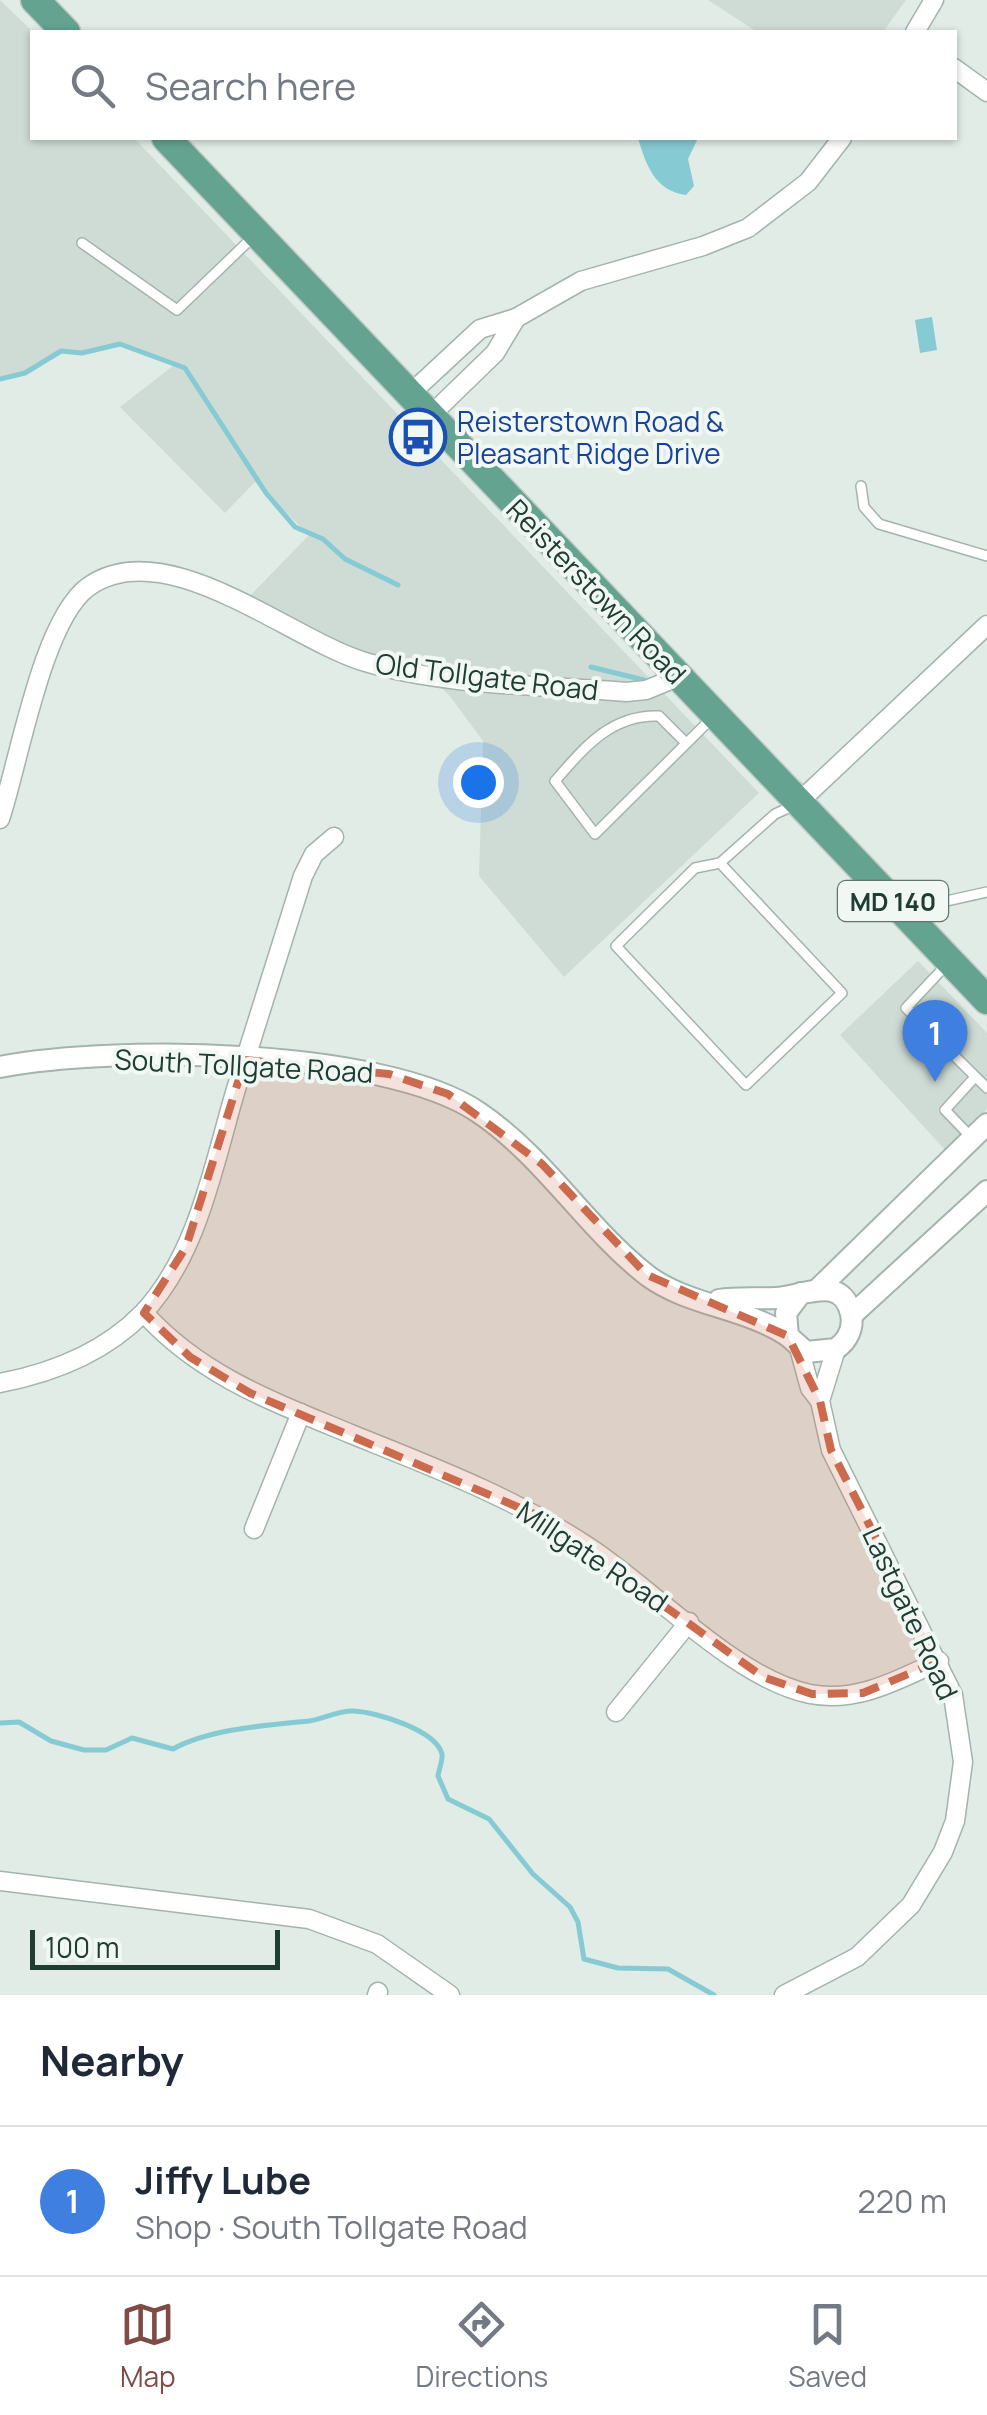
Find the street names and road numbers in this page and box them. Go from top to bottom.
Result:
street label: Reisterstown Road [499,490,695,692]
street label: Old Tollgate Road [373,643,601,709]
road number: MD 140 [838,881,948,921]
street label: South Tollgate Road [114,1039,374,1091]
street label: Millgate Road [510,1492,676,1620]
street label: Lastgate Road [854,1520,968,1706]

